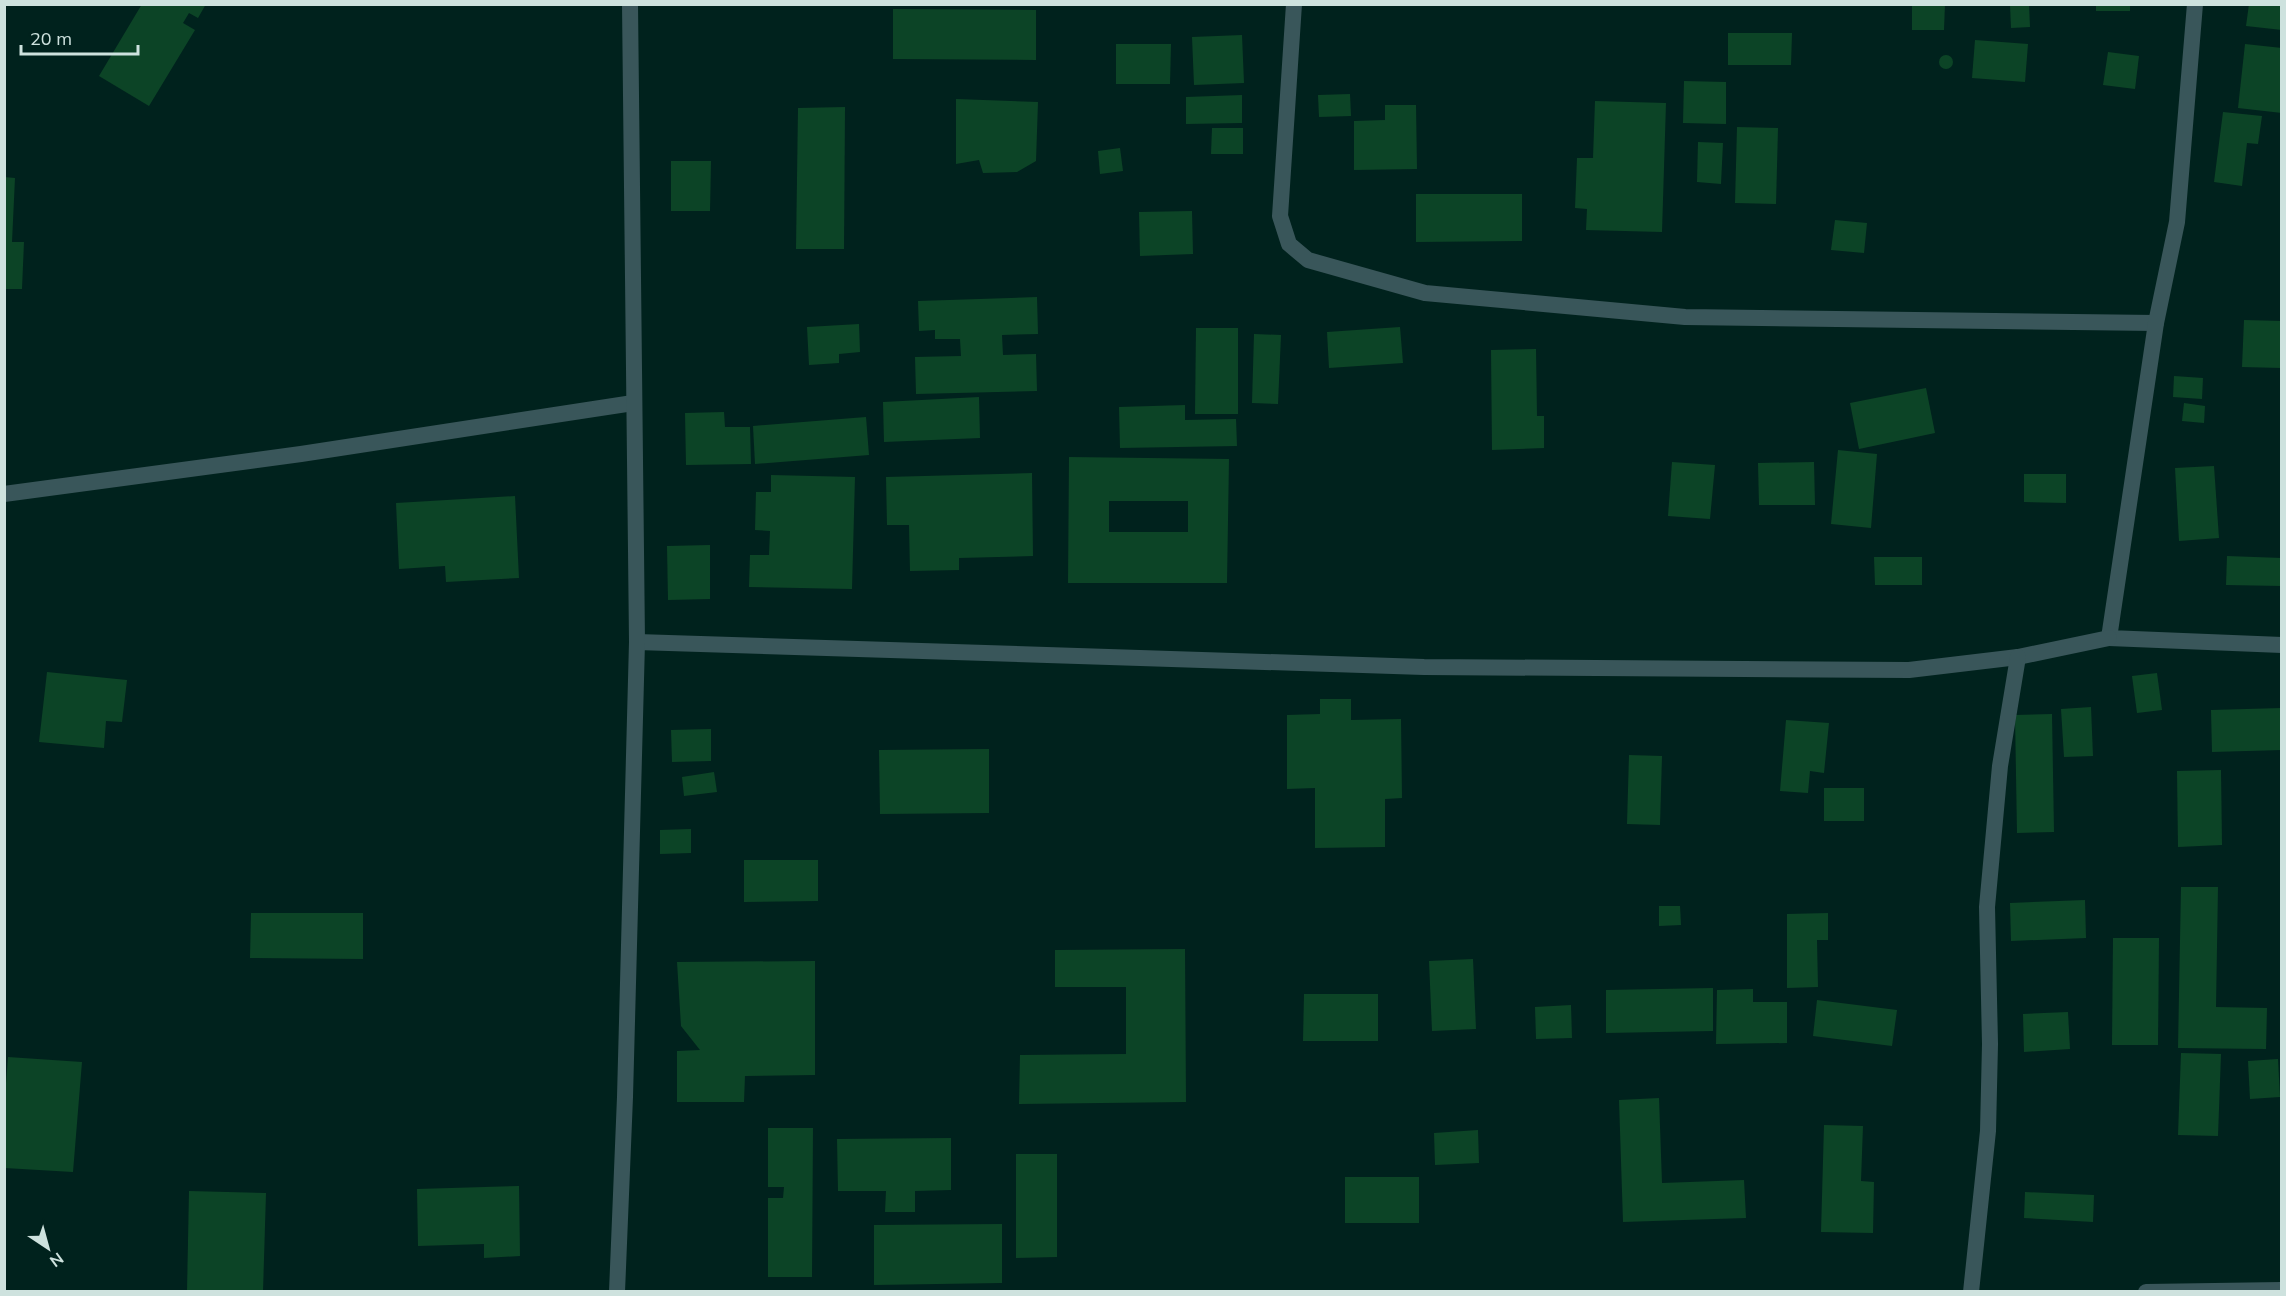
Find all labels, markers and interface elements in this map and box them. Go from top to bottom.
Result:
scale bar [21,18,138,56]
text: 20 m [30,27,72,50]
north arrow [18,1218,78,1278]
text: N [46,1248,68,1272]

